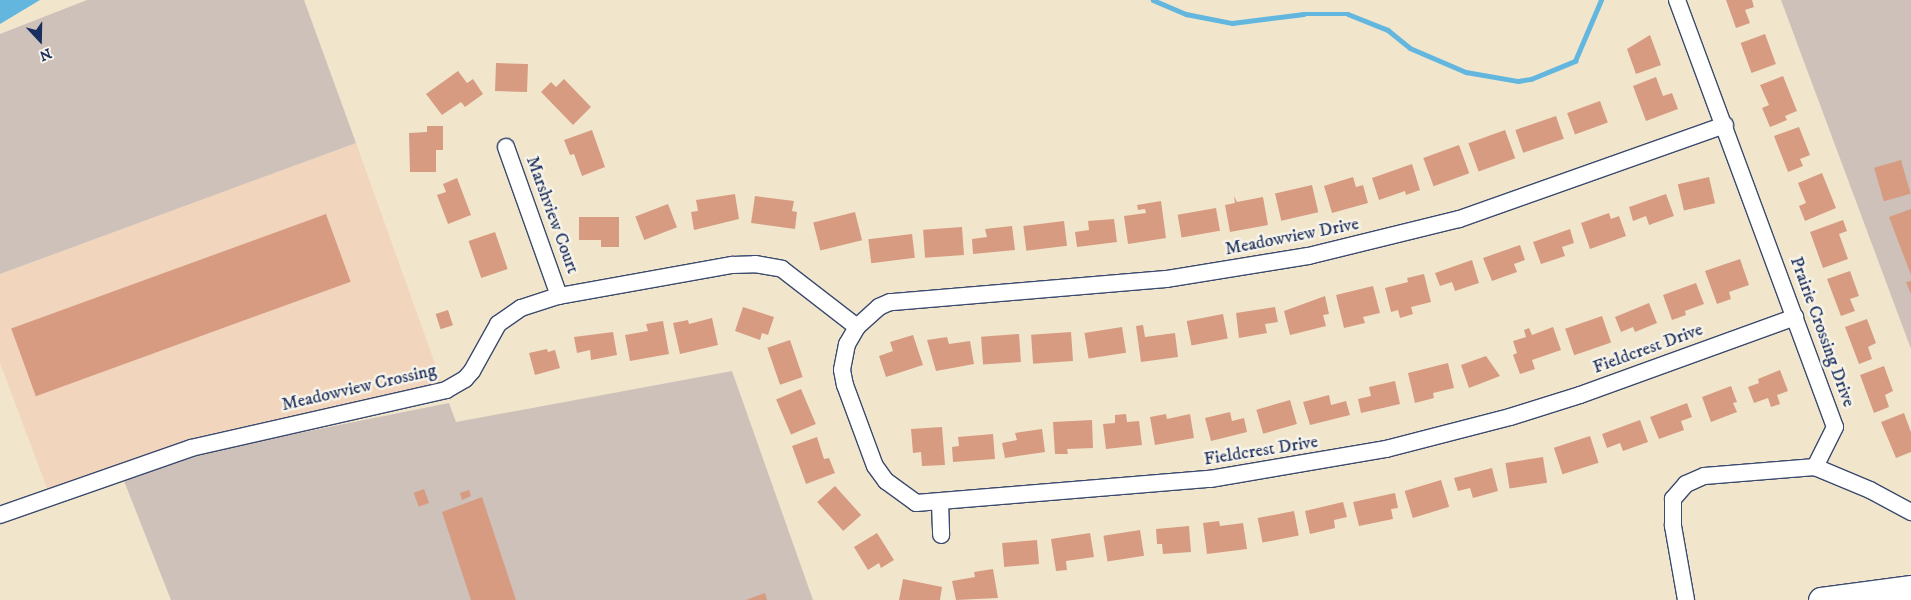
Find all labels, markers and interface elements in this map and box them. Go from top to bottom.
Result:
north arrow [15,15,65,65]
text: N [37,44,54,64]
street label: Marshview Court [521,153,583,277]
street label: Meadowview Drive [1223,213,1361,261]
street label: Prairie Crossing Drive [1785,254,1859,410]
street label: Fieldcrest Drive [1590,319,1706,379]
street label: Meadowview Crossing [280,360,438,416]
street label: Fieldcrest Drive [1202,431,1320,471]

